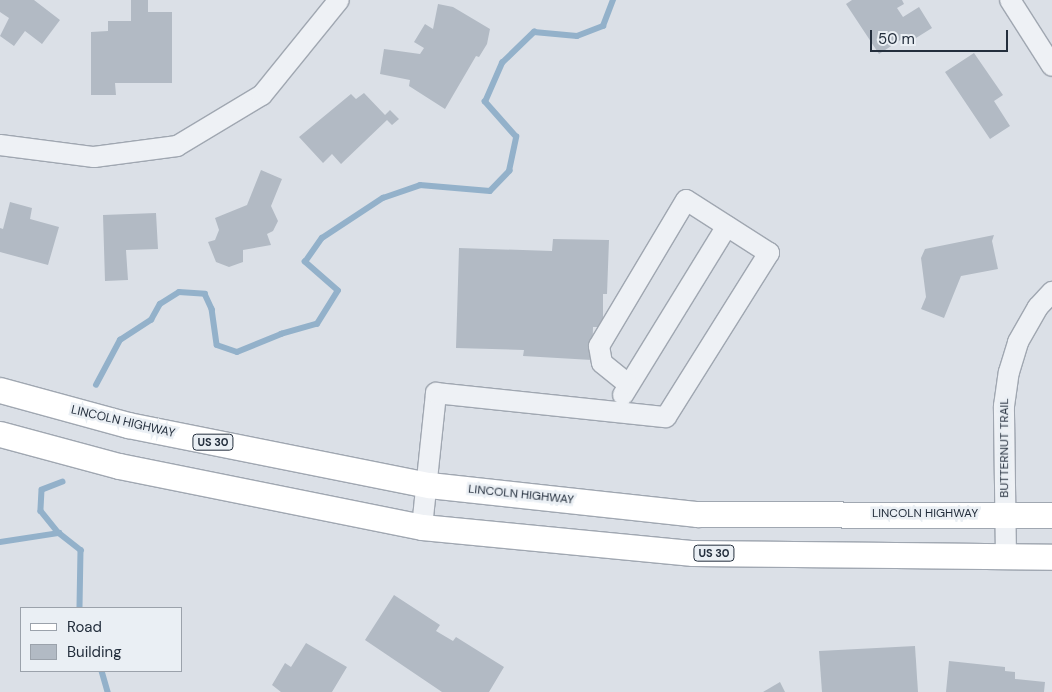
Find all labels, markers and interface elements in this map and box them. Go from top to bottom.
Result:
scale bar [872,20,1010,52]
text: 50 m [878,29,915,49]
street label: BUTTERNUT TRAIL [998,398,1012,498]
street label: LINCOLN HIGHWAY [70,403,176,441]
road number: US 30 [192,434,234,451]
street label: LINCOLN HIGHWAY [467,482,575,508]
street label: LINCOLN HIGHWAY [872,507,978,521]
road number: US 30 [693,544,735,562]
legend [20,607,182,672]
text: Road [67,617,102,637]
text: Building [67,642,122,662]

